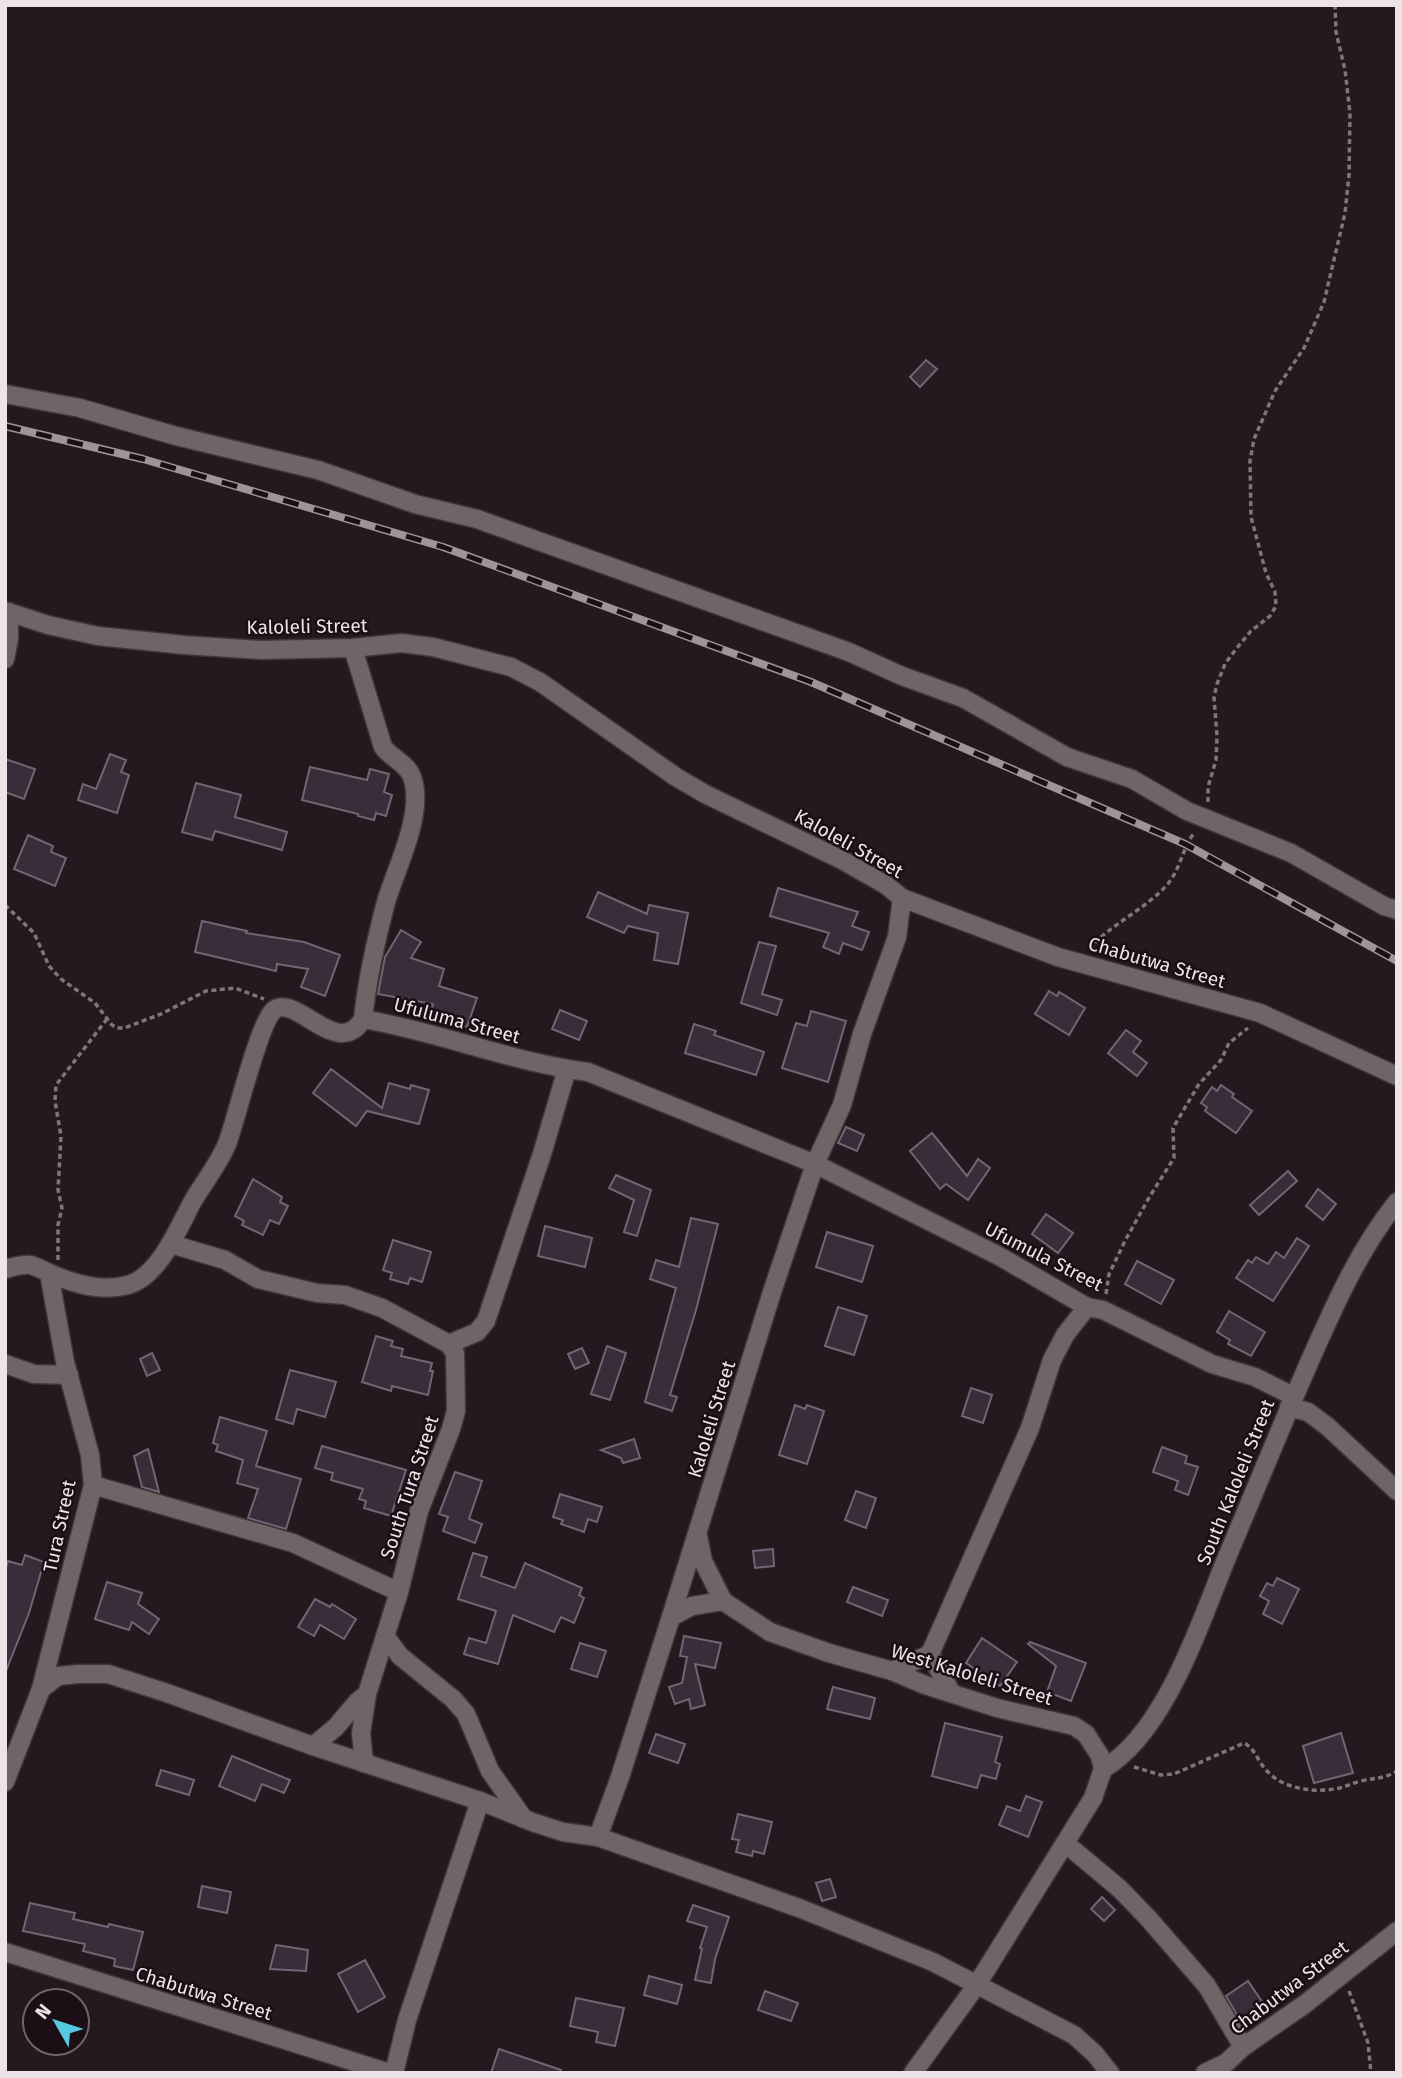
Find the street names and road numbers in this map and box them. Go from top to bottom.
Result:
street label: Kaloleli Street [246,614,368,639]
street label: Kaloleli Street [790,804,907,883]
street label: Chabutwa Street [1086,932,1228,993]
street label: Ufuluma Street [391,993,523,1048]
street label: Ufumula Street [981,1217,1107,1296]
street label: Kaloleli Street [683,1358,740,1480]
street label: South Kaloleli Street [1192,1396,1279,1568]
street label: South Tura Street [375,1412,444,1562]
street label: Tura Street [38,1478,81,1574]
street label: West Kaloleli Street [888,1639,1056,1710]
street label: Chabutwa Street [1226,1936,1353,2039]
street label: Chabutwa Street [133,1962,275,2025]

